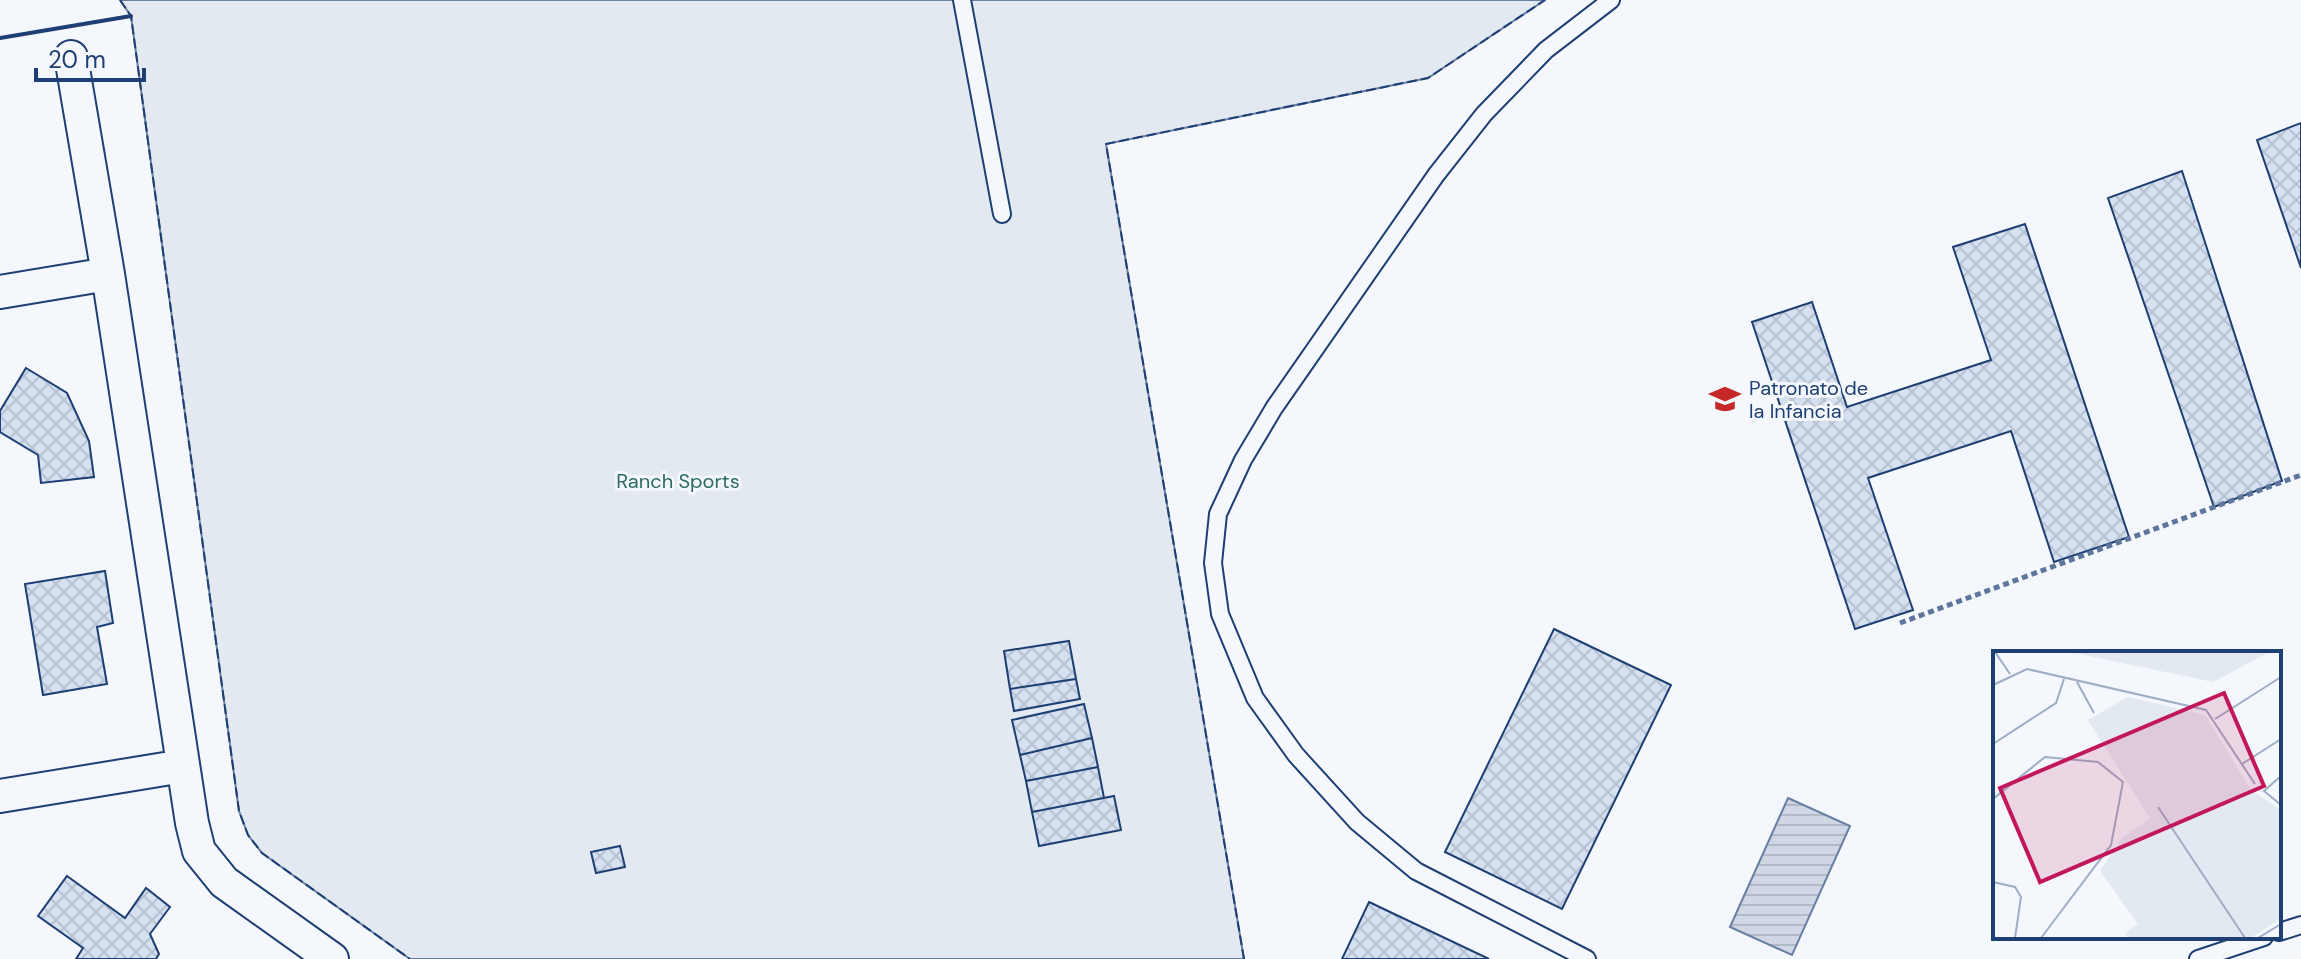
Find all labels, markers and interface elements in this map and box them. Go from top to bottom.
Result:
scale bar [36,32,144,82]
text: 20 m [48,44,106,75]
place label: Patronato de la Infancia [1749,375,1868,424]
school or university icon: Patronato de la Infancia [1708,382,1742,416]
park label: Ranch Sports [616,468,740,494]
inset map [1993,651,2281,939]

